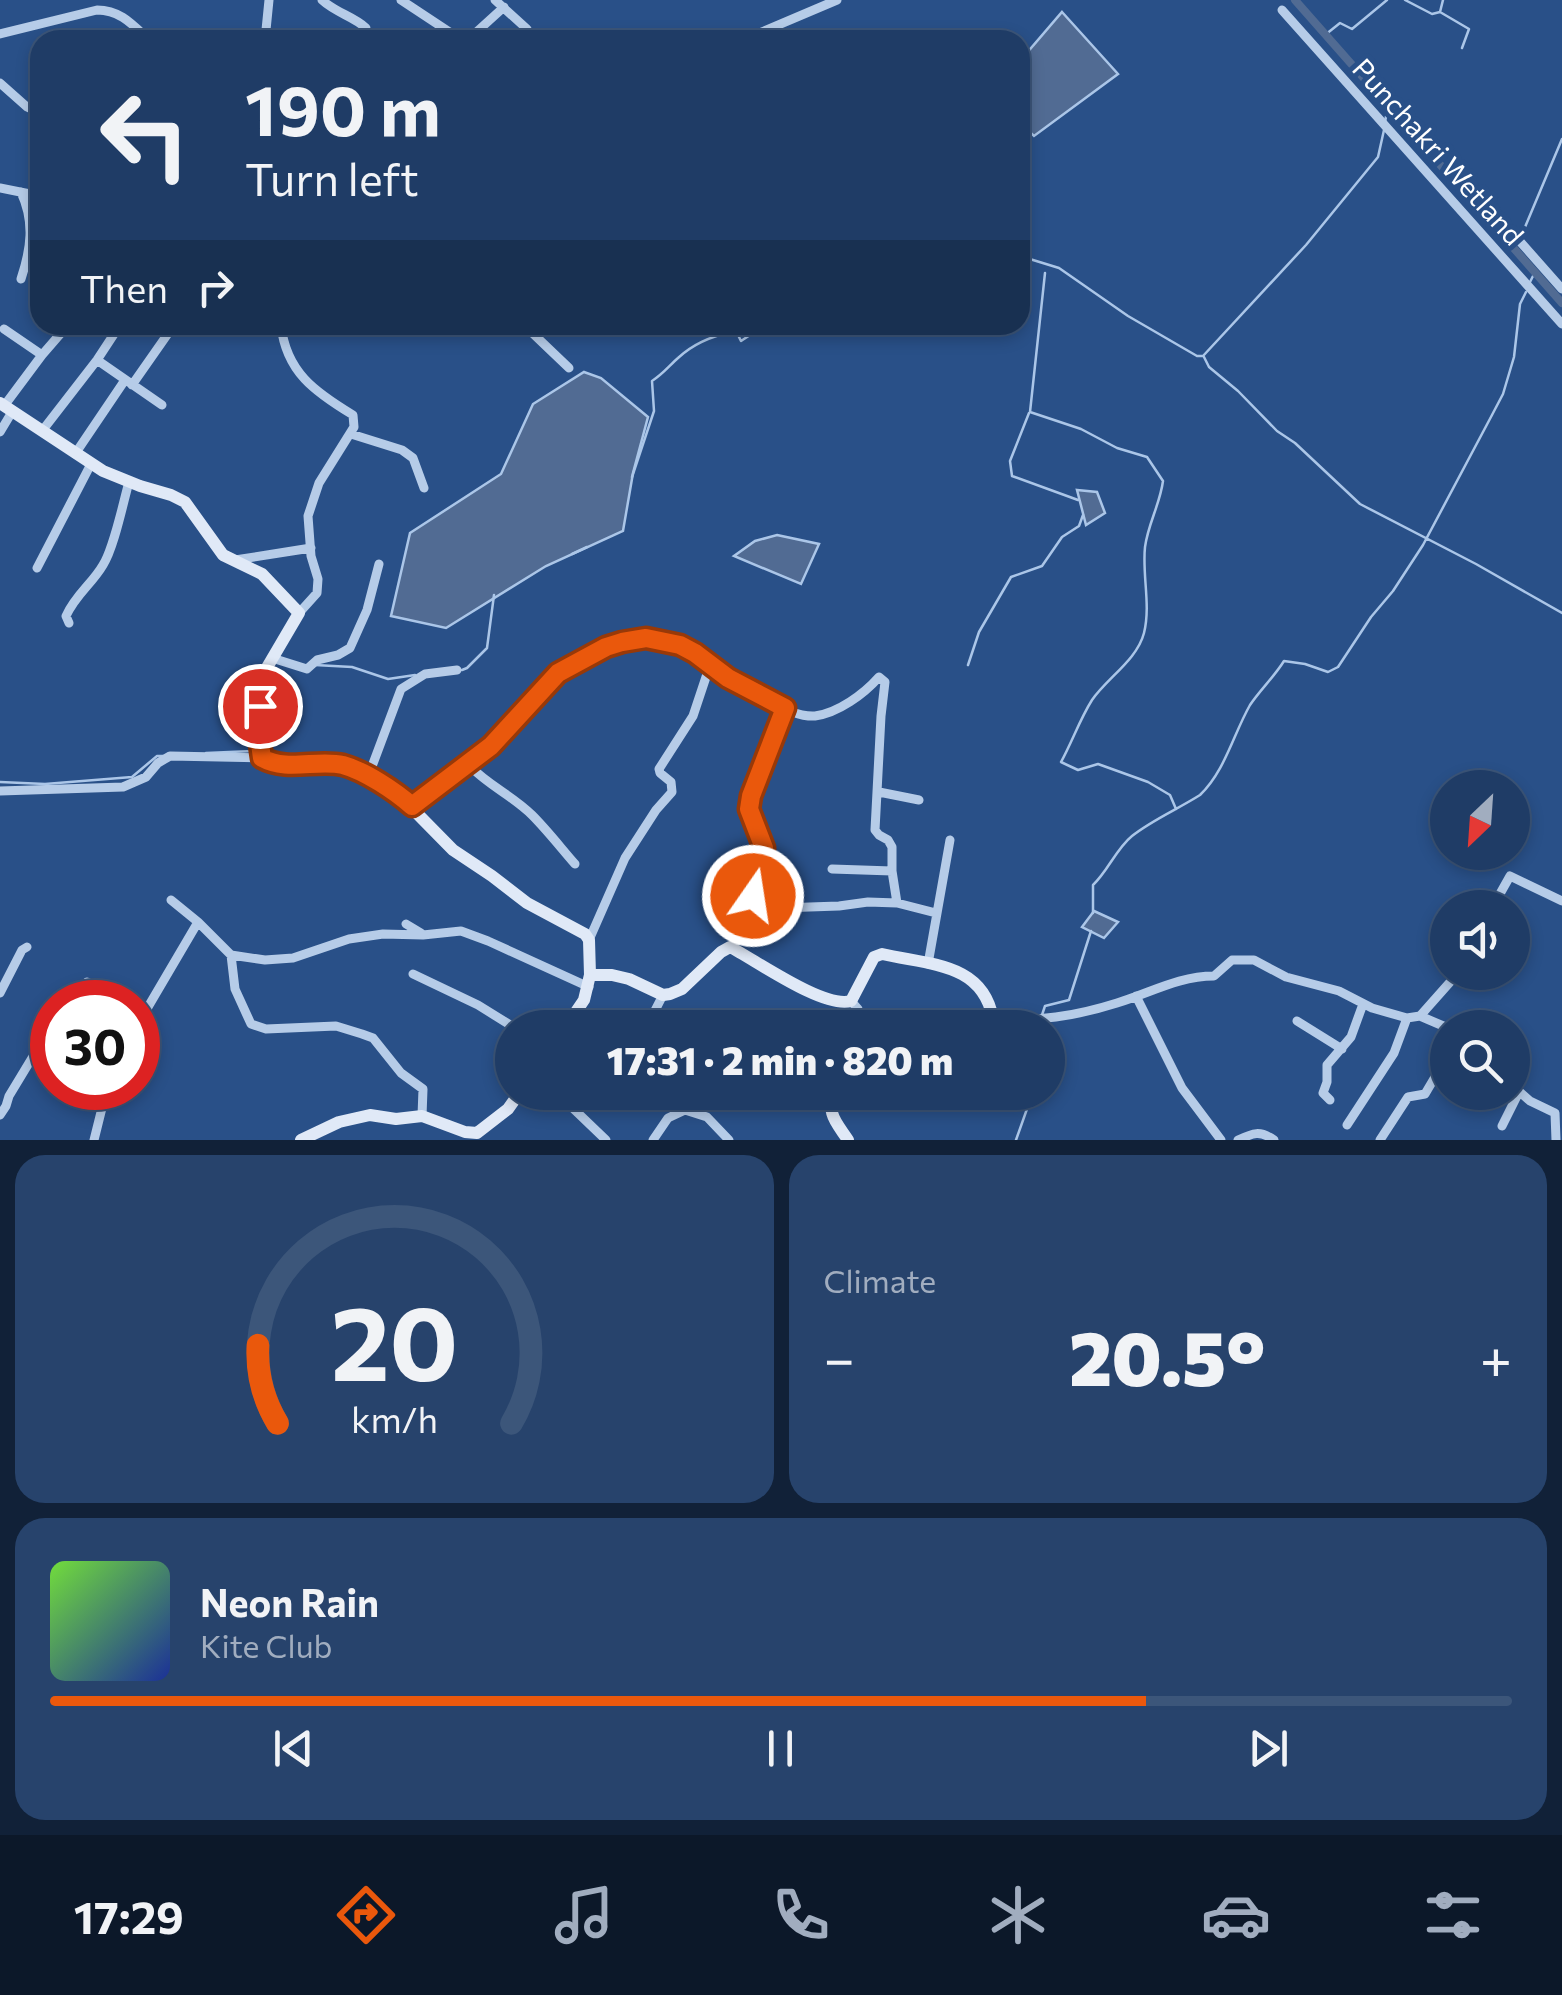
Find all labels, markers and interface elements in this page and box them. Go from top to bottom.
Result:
street label: Punchakri Wetland [1346,51,1531,252]
text: 190 m [245,65,441,150]
icon: left [80,70,210,200]
text: Turn left [245,150,419,205]
icon: right [188,260,243,315]
text: Then [80,264,168,311]
pin [218,664,303,749]
icon: arrive [233,679,288,734]
north arrow [1430,770,1530,870]
map controls [1430,770,1530,1110]
position arrow [701,844,805,948]
button: sound [1430,890,1530,990]
speed limit sign: 30 [30,980,160,1110]
button: search [1430,1010,1530,1110]
text: 17:31 · 2 min · 820 m [607,1036,953,1083]
text: Climate [824,1260,936,1300]
text: 20 [330,1275,458,1402]
text: 20.5° [1069,1310,1266,1401]
text: − [824,1323,855,1390]
text: + [1480,1323,1512,1390]
text: km/h [351,1397,438,1440]
text: Neon Rain [200,1578,379,1625]
text: Kite Club [200,1625,332,1665]
icon: previous [266,1721,321,1776]
icon: pause [753,1721,808,1776]
icon: next [1241,1721,1296,1776]
icon: directions [331,1880,401,1950]
icon: music [549,1880,619,1950]
icon: phone [766,1880,836,1950]
icon: climate [983,1880,1053,1950]
icon: car [1201,1880,1271,1950]
icon: filters [1418,1880,1488,1950]
text: 17:29 [74,1888,184,1943]

